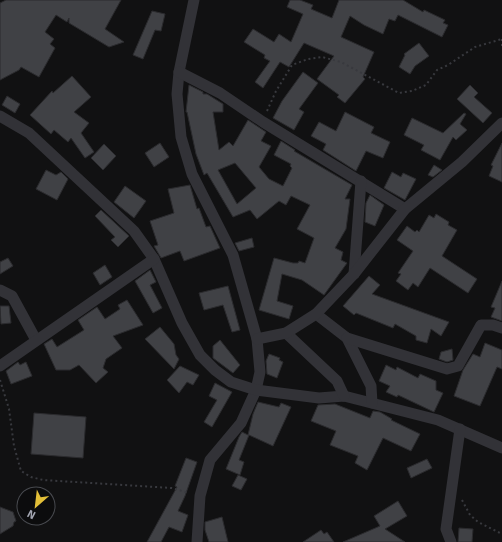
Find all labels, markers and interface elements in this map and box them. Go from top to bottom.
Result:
north arrow [16,486,56,526]
text: N [25,507,38,522]

